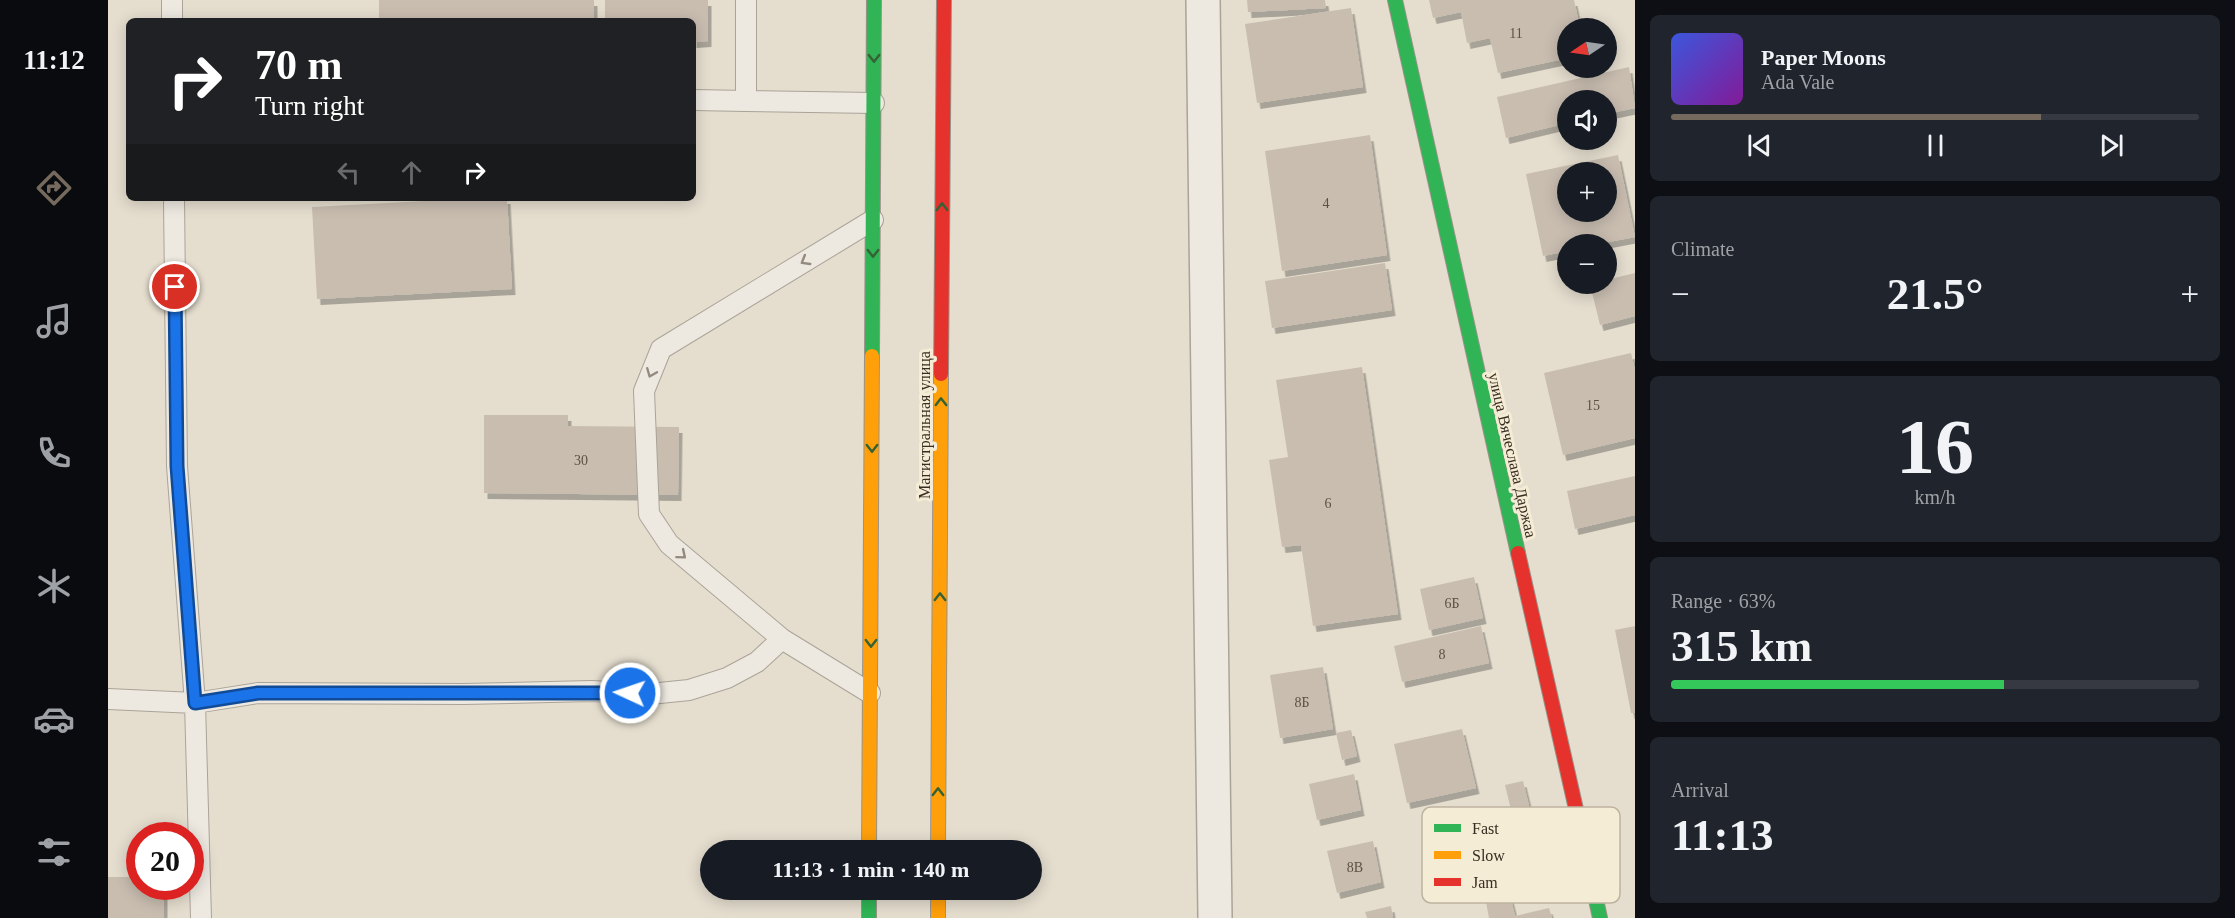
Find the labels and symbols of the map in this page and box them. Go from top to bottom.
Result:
north arrow [1557,18,1617,78]
house number: 11 [1509,26,1523,41]
one-way arrow [868,54,880,63]
house number: 4 [1323,196,1330,211]
one-way arrow [936,203,948,212]
one-way arrow [867,249,879,258]
one-way arrow [801,254,811,266]
pin [149,261,200,312]
street label: Магистральная улица [916,351,934,499]
one-way arrow [646,367,658,378]
street label: улица Вячеслава Даржаа [1484,371,1540,540]
one-way arrow [935,398,947,407]
house number: 15 [1586,398,1600,413]
one-way arrow [866,444,878,453]
house number: 30 [574,453,588,468]
house number: 6 [1325,496,1332,511]
one-way arrow [675,548,686,559]
one-way arrow [934,593,946,602]
house number: 6Б [1444,596,1460,611]
one-way arrow [865,639,877,648]
house number: 8 [1439,647,1446,662]
position arrow [598,661,662,725]
house number: 8Б [1294,695,1310,710]
one-way arrow [932,788,944,797]
legend [1422,807,1620,903]
text: Fast [1472,820,1499,837]
speed limit sign: 20 [126,822,204,900]
text: Slow [1472,847,1505,864]
house number: 8В [1347,860,1363,875]
text: Jam [1472,874,1498,891]

